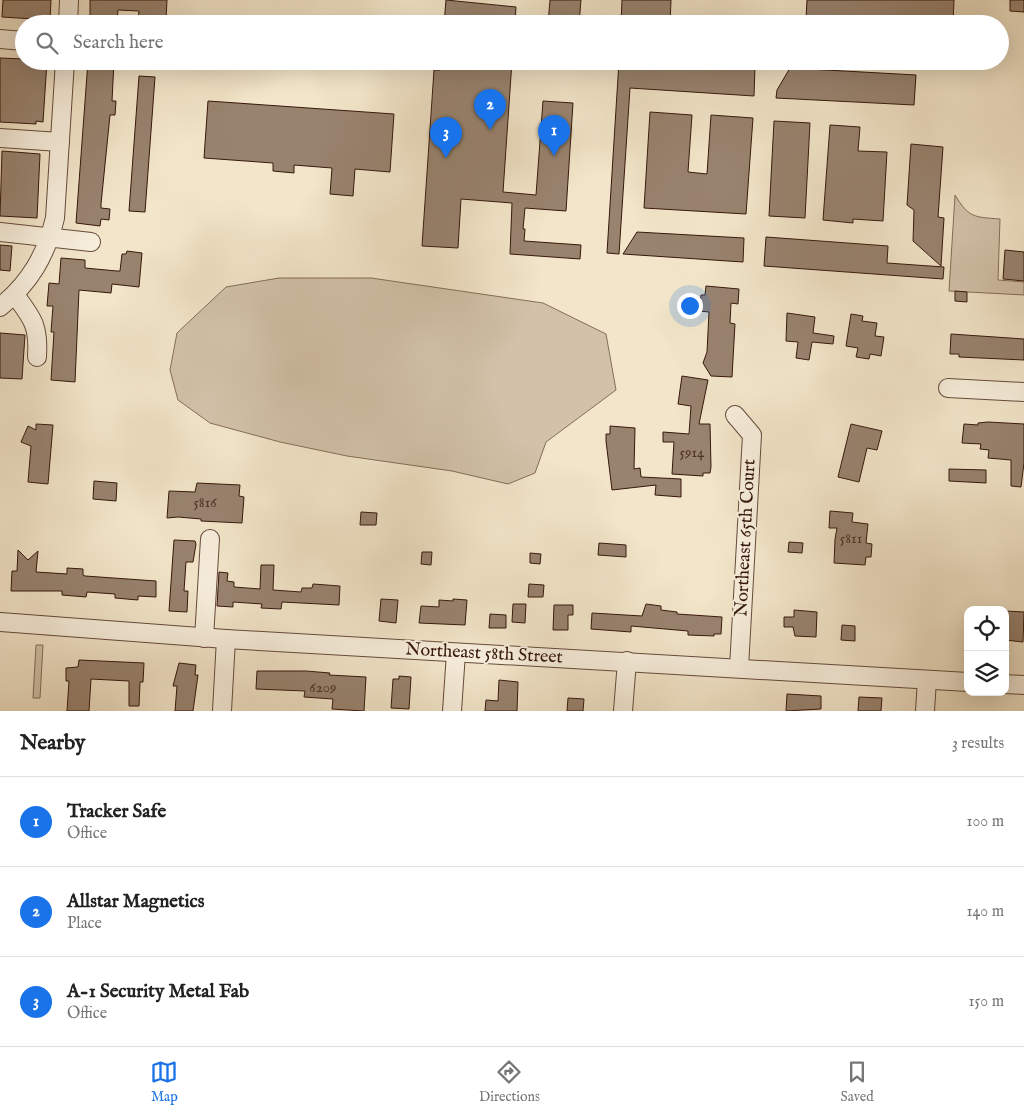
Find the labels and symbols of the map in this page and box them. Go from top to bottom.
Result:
pin: 2 [474,89,506,130]
pin: 1 [538,115,570,156]
pin: 3 [430,117,462,158]
your location [677,293,703,319]
house number: 5914 [680,443,705,462]
street label: Northeast 65th Court [730,459,762,617]
house number: 5816 [193,493,217,512]
house number: 5811 [840,529,862,548]
street label: Northeast 58th Street [405,638,563,670]
house number: 6209 [309,678,337,697]

